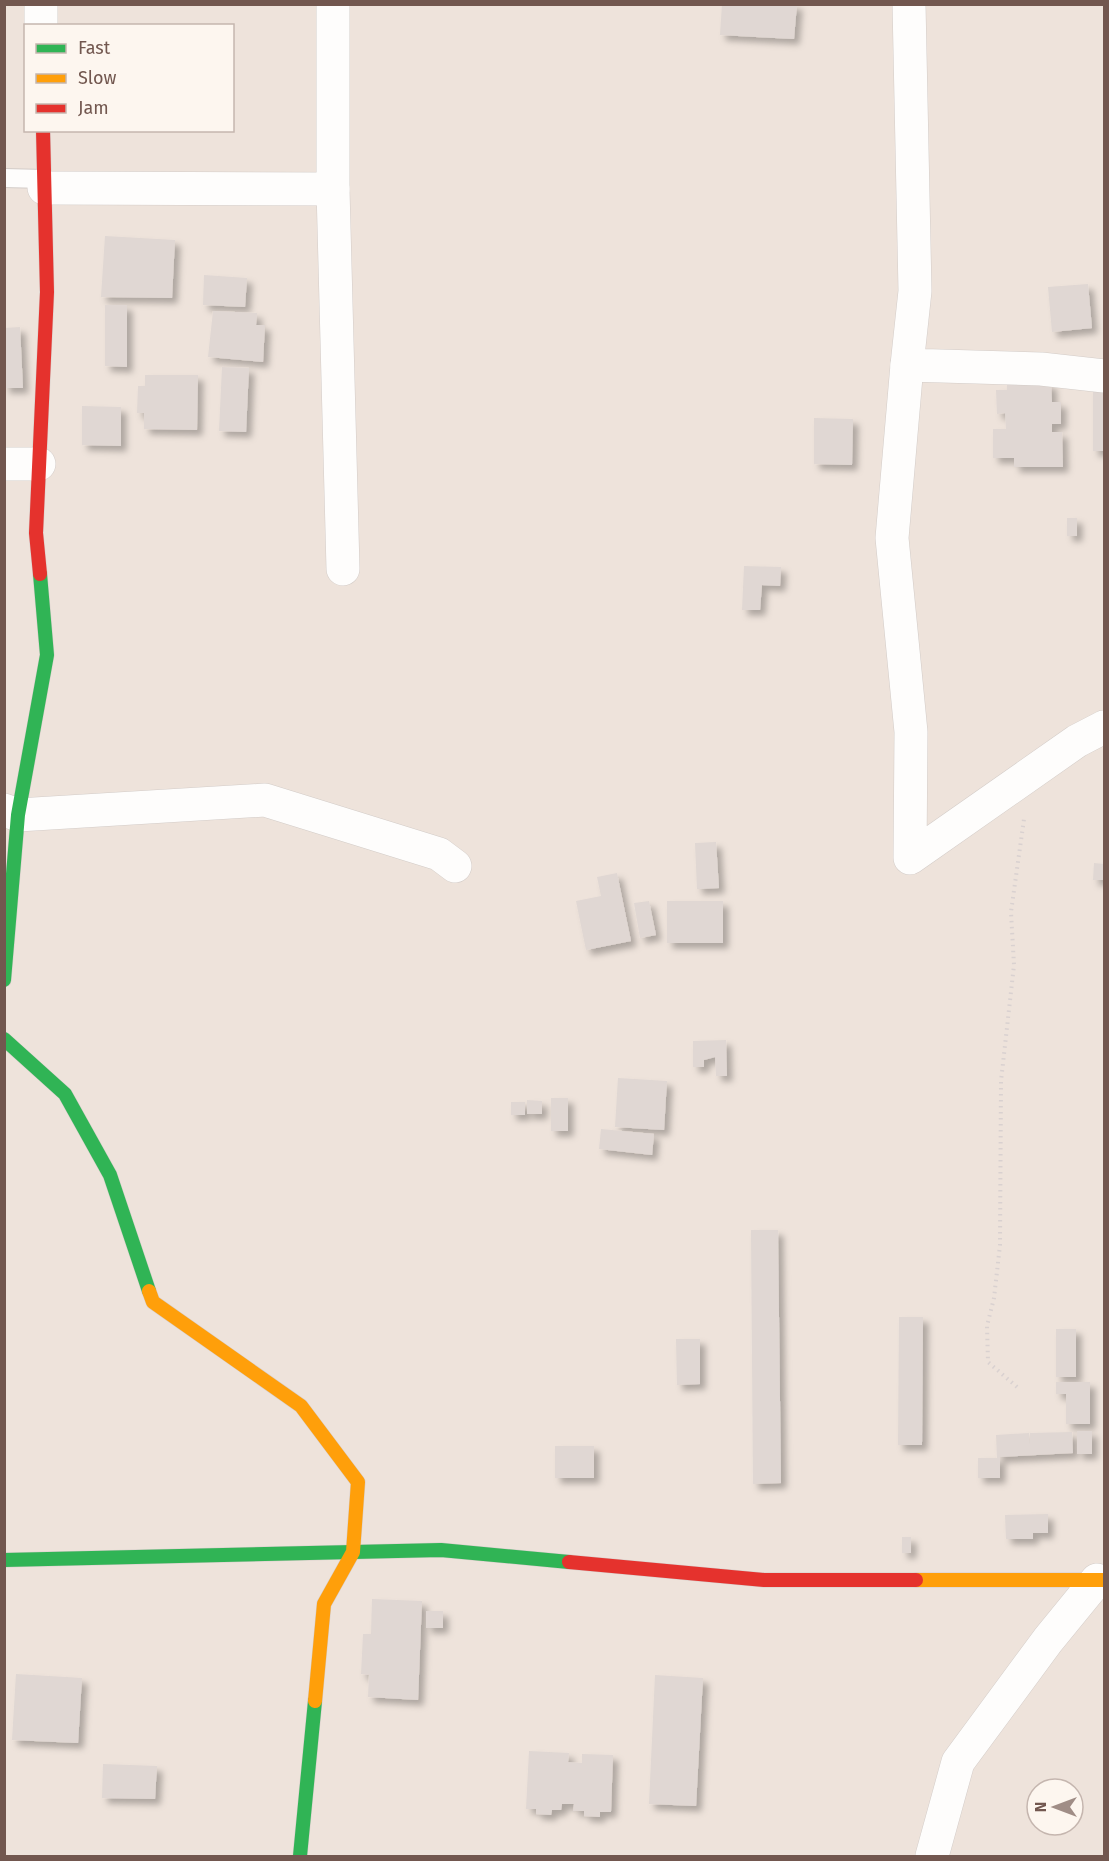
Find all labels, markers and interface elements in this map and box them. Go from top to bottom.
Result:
legend [24,24,234,132]
text: Fast [78,37,111,59]
text: Slow [78,67,117,89]
text: Jam [78,97,109,119]
north arrow [1025,1777,1085,1837]
text: N [1031,1802,1050,1812]

